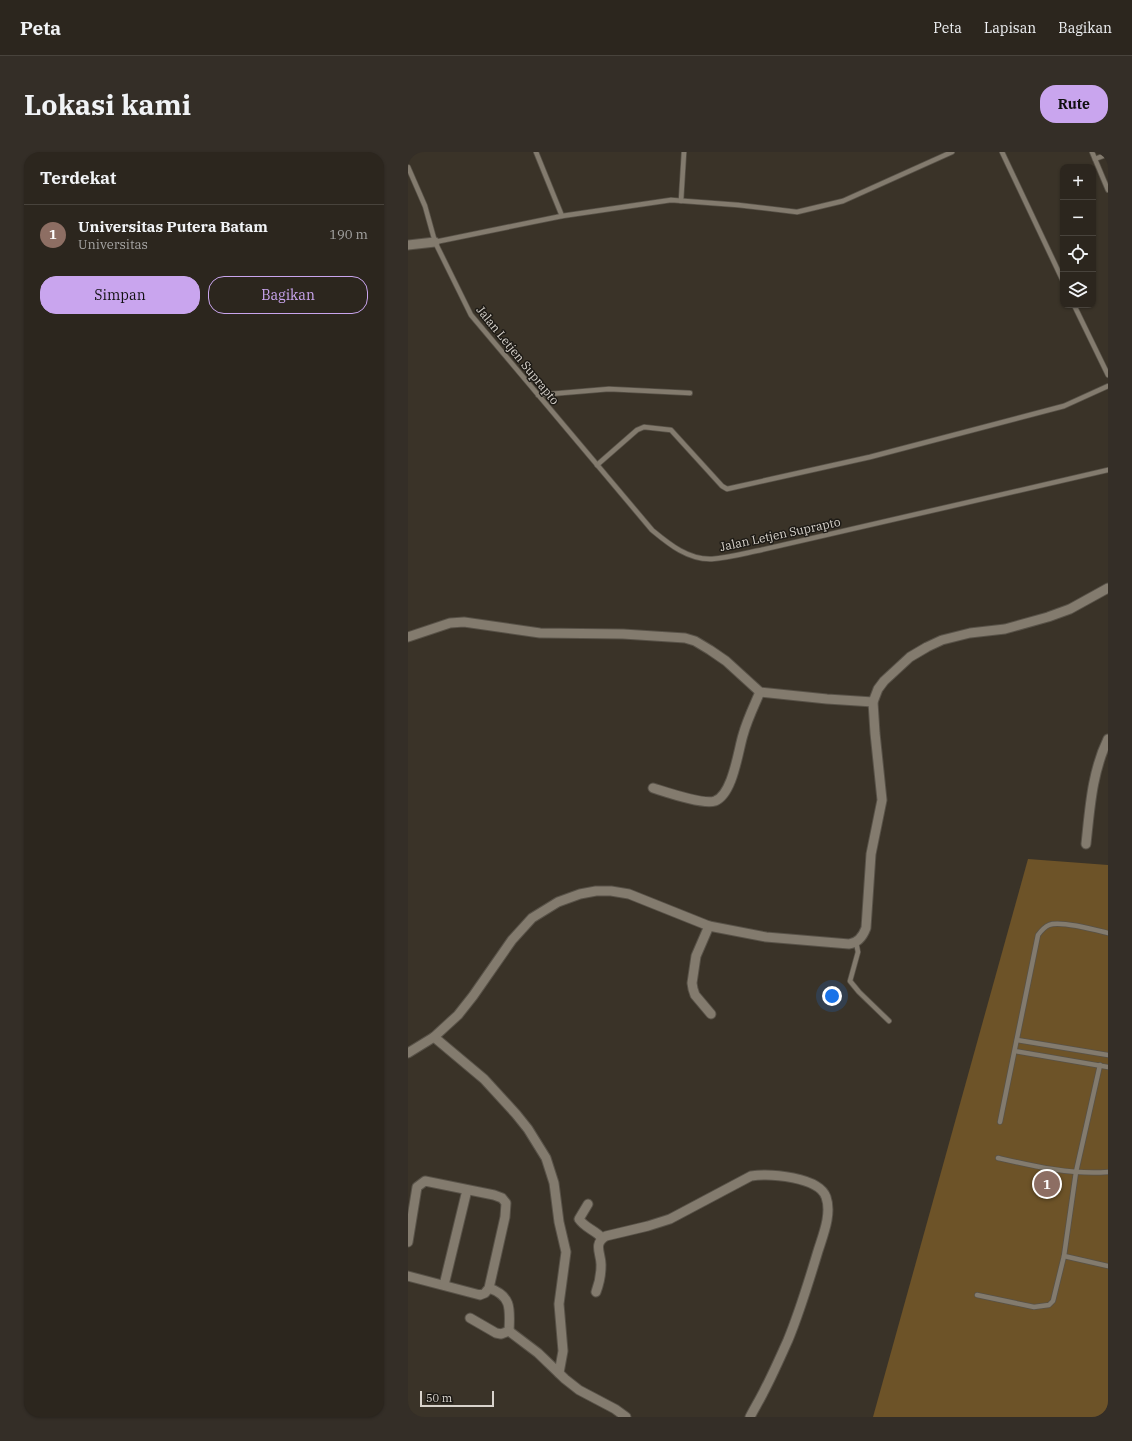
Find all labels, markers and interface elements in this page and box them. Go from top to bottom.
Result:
text: Peta [20,16,61,40]
text: Peta [933,19,962,37]
text: Lapisan [984,19,1036,37]
text: Bagikan [1058,19,1112,37]
button: Rute [1040,85,1108,123]
text: Lokasi kami [24,86,191,123]
map controls [1060,164,1096,308]
button: + [1060,164,1096,200]
text: Terdekat [40,167,116,189]
button: − [1060,200,1096,236]
text: Universitas Putera Batam [78,217,268,236]
text: 1 [49,226,57,243]
text: 190 m [329,226,368,243]
text: Universitas [78,236,148,253]
button: locate [1060,236,1096,272]
button: layers [1060,272,1096,308]
button: Simpan [40,276,200,314]
button: Bagikan [208,276,368,314]
street label: Jalan Letjen Suprapto [473,302,563,408]
street label: Jalan Letjen Suprapto [718,514,842,554]
your location [822,986,842,1006]
pin: 1 [1034,1169,1060,1199]
scale bar [420,1389,494,1408]
text: 50 m [426,1391,452,1405]

